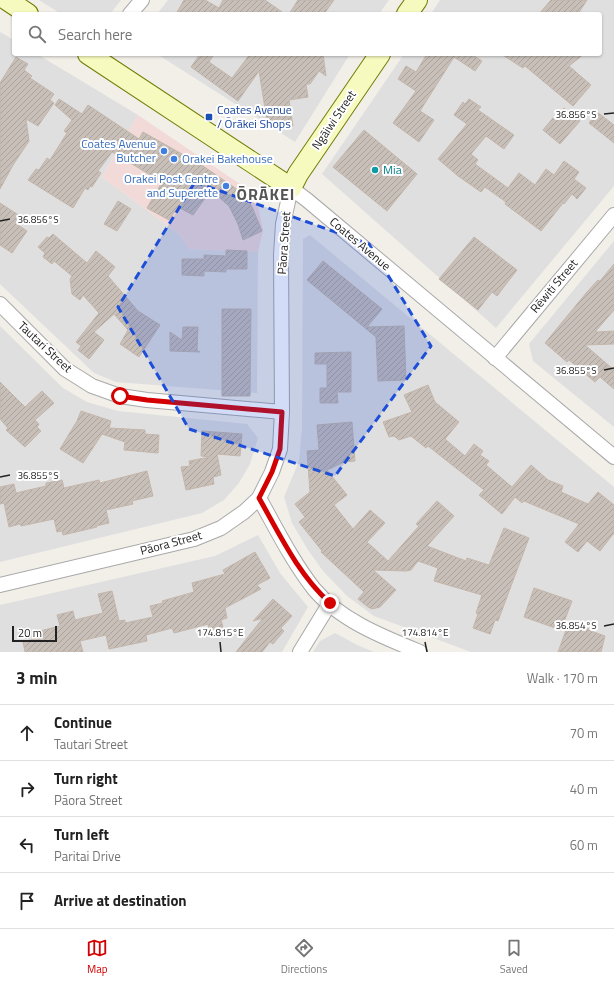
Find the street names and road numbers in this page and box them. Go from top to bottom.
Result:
street label: Ngāiwi Street [307,86,361,153]
street label: Pāora Street [272,210,295,275]
street label: Coates Avenue [326,212,395,275]
street label: Rēwiti Street [525,254,582,317]
street label: Tautari Street [14,316,77,377]
street label: Pāora Street [138,525,205,560]

